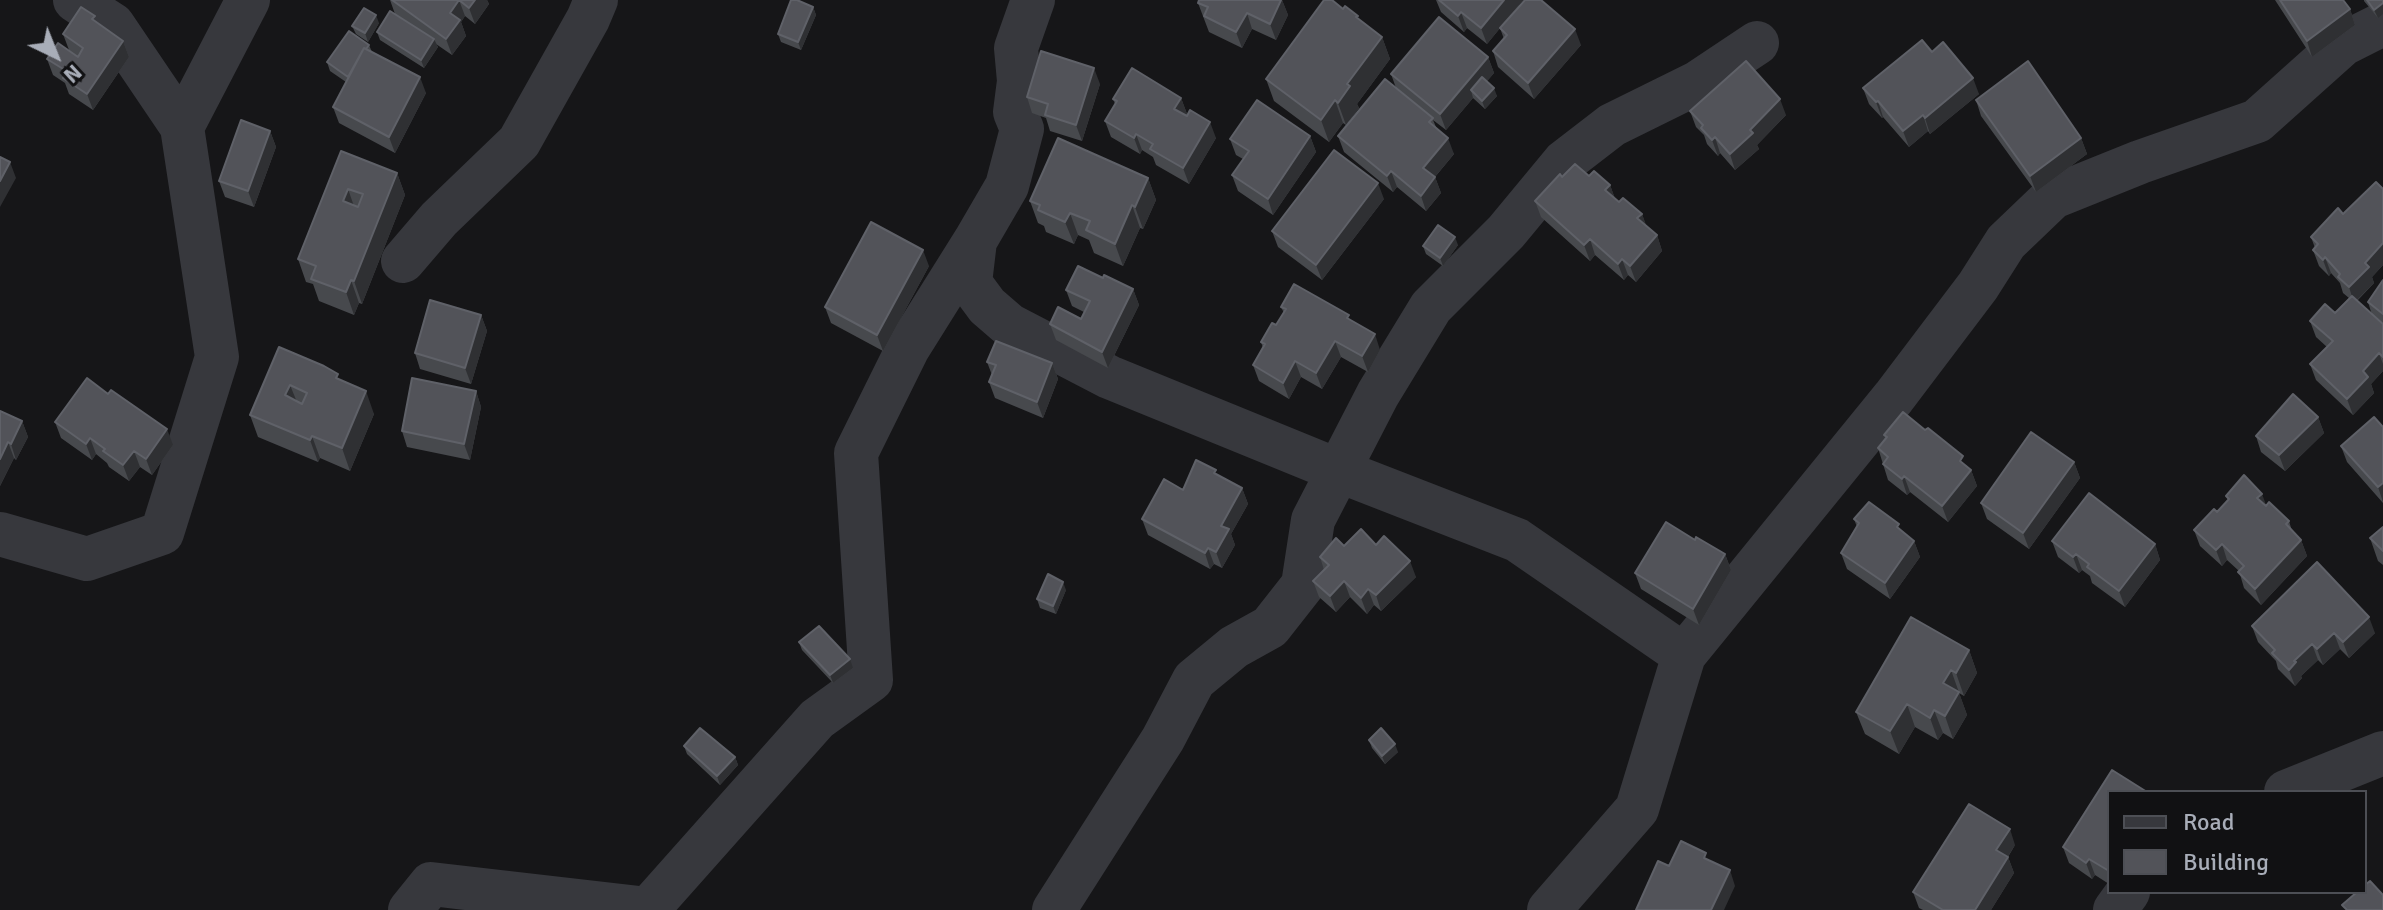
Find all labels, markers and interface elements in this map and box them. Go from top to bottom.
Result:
north arrow [16,16,96,96]
text: N [58,59,88,89]
legend [2107,790,2367,894]
text: Road [2183,807,2234,837]
text: Building [2183,847,2269,877]

